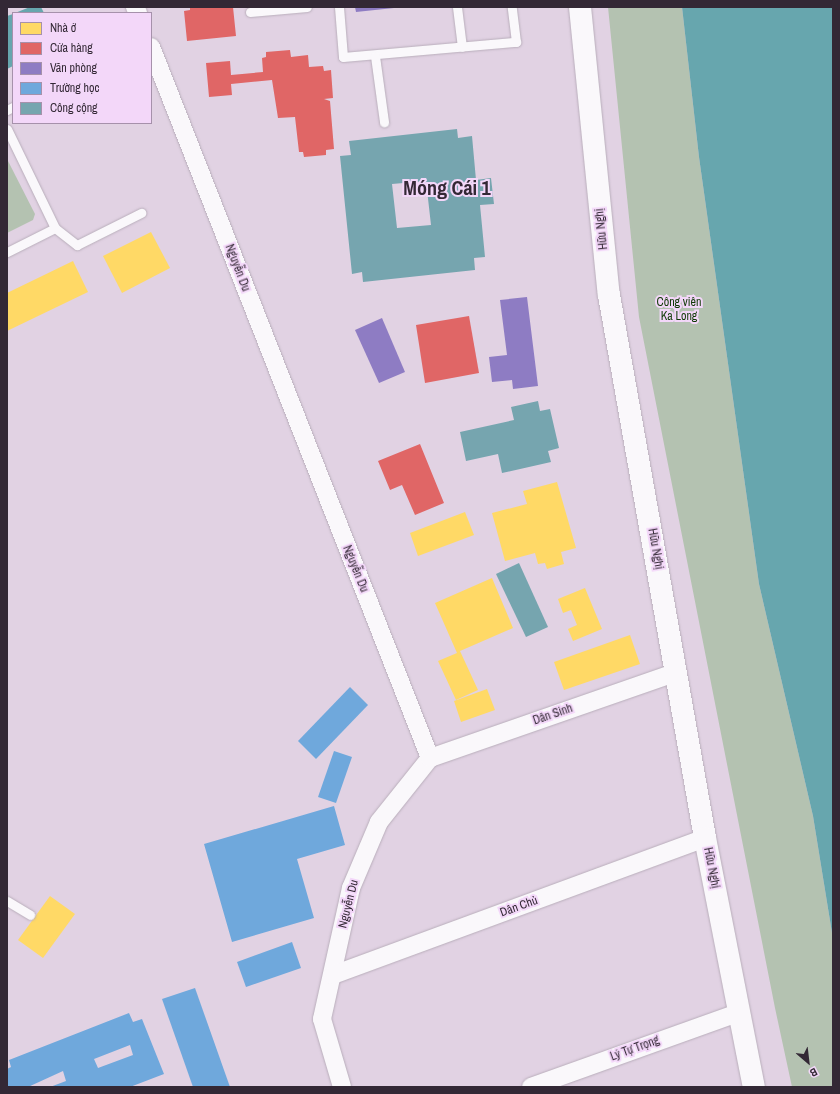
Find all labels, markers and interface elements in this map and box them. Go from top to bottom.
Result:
legend [12,12,152,124]
text: Nhà ở [50,20,76,36]
text: Cửa hàng [50,40,93,56]
text: Văn phòng [50,60,97,76]
text: Trường học [50,80,99,96]
text: Công cộng [50,100,98,116]
district label: Móng Cái 1 [403,175,491,199]
street label: Hữu Nghị [593,208,611,250]
street label: Nguyễn Du [221,242,253,294]
park label: Công viên Ka Long [657,296,701,324]
street label: Hữu Nghị [644,527,666,571]
street label: Nguyễn Du [339,543,371,595]
street label: Dân Sinh [531,702,575,728]
street label: Hữu Nghị [700,846,722,890]
street label: Nguyễn Du [336,878,362,930]
street label: Dân Chủ [498,894,540,920]
street label: Lý Tự Trọng [608,1033,662,1065]
north arrow [788,1042,828,1082]
text: B [807,1065,820,1080]

